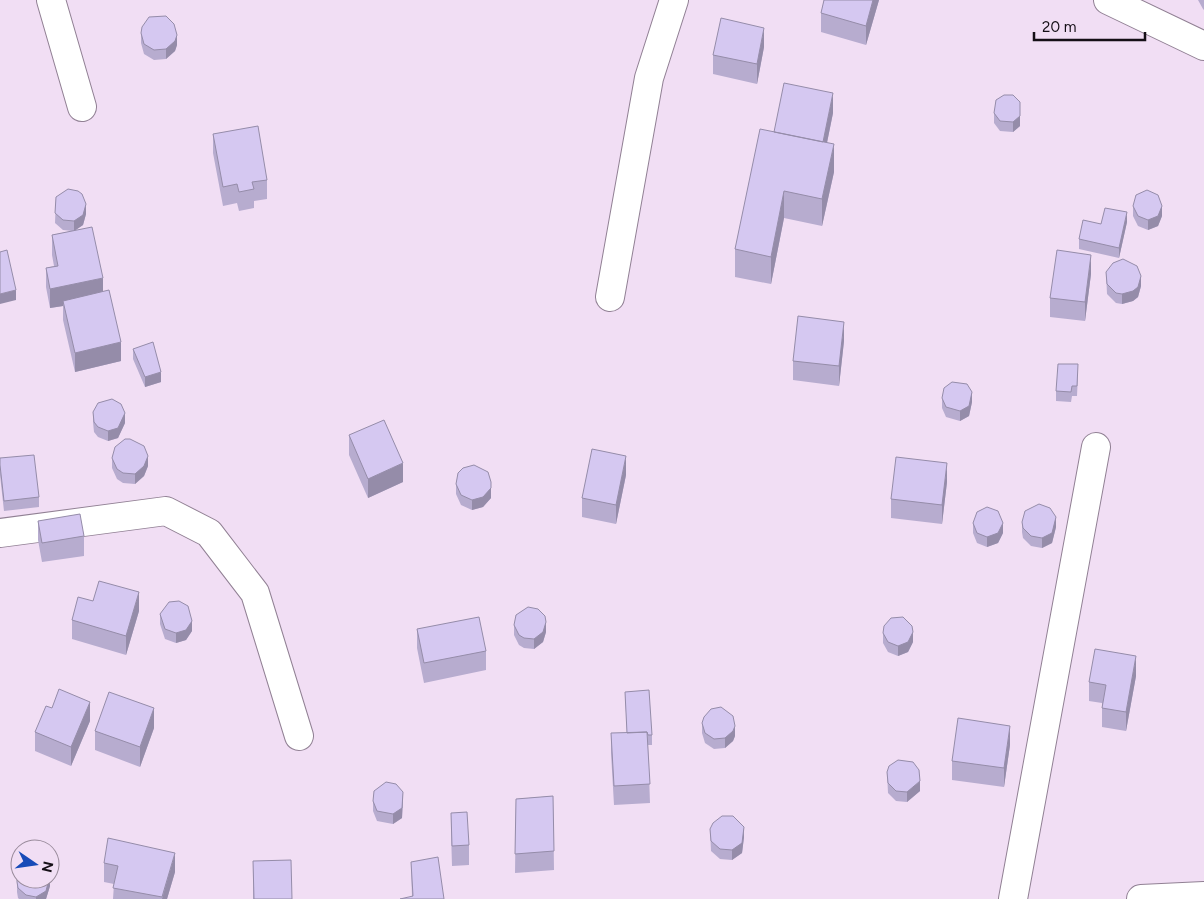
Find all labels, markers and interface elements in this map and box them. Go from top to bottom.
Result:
scale bar [1034,10,1145,42]
text: 20 m [1042,18,1076,36]
north arrow [10,839,60,889]
text: N [38,860,57,874]

